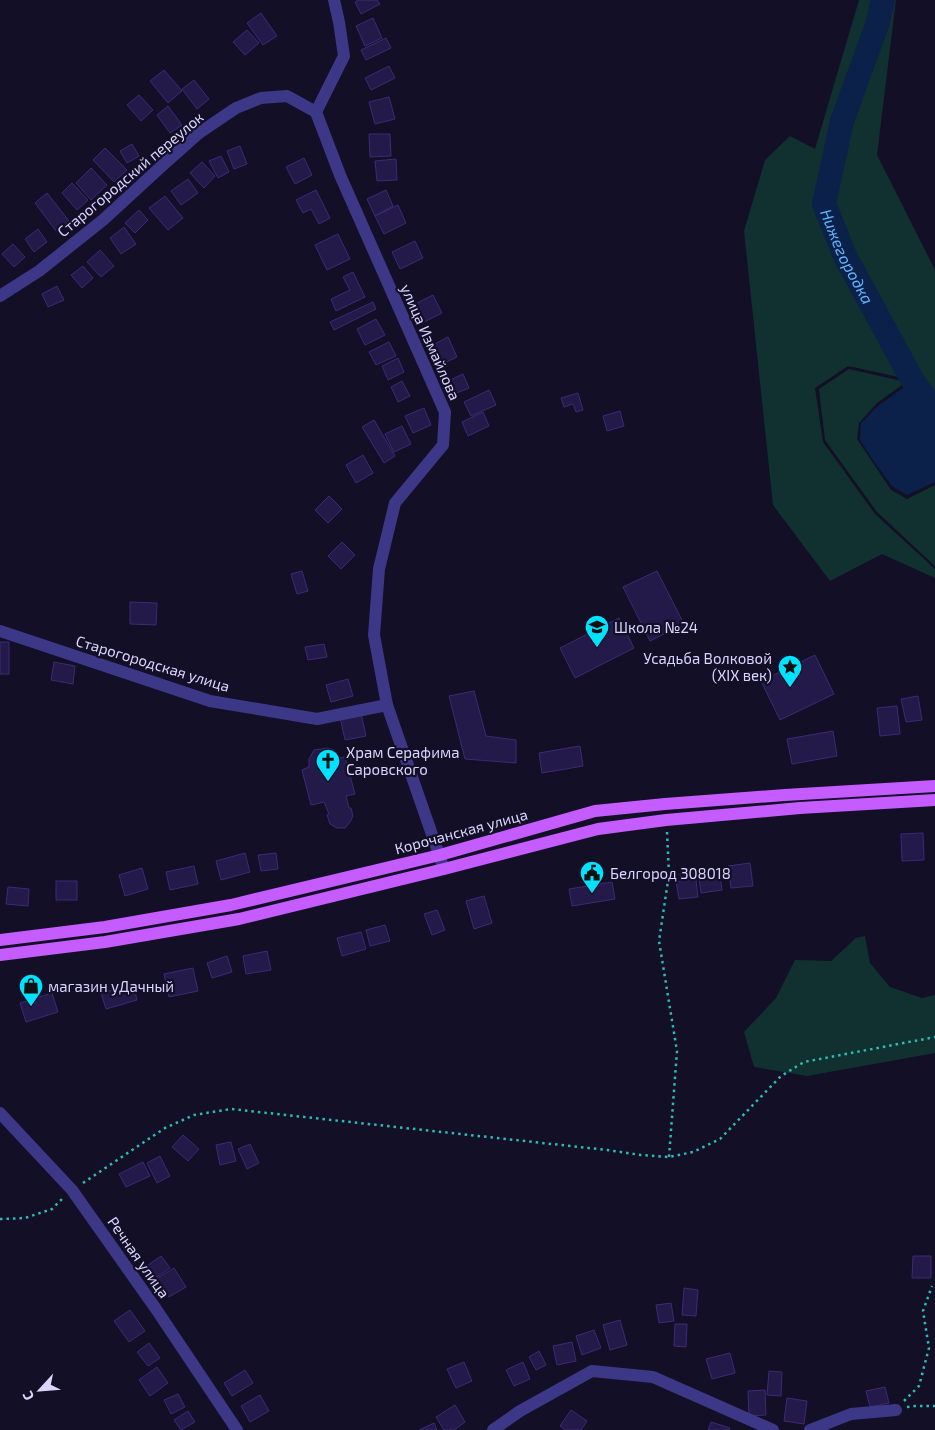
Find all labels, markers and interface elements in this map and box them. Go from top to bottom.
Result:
street label: Старогородский переулок [53,108,207,241]
water label: Нижегородка [817,206,878,307]
street label: улица Измайлова [396,281,465,403]
school or university icon: Школа №24 [584,614,610,648]
place label: Школа №24 [614,618,698,636]
street label: Старогородская улица [74,631,232,696]
place label: Усадьба Волковой (XIX век) [643,649,772,684]
place icon: Усадьба Волковой (XIX век) [777,654,803,688]
place label: Храм Серафима Саровского [346,743,459,778]
church icon: Храм Серафима Саровского [315,748,341,782]
street label: Корочанская улица [393,805,530,858]
public building icon: Белгород 308018 [579,860,605,894]
place label: Белгород 308018 [610,864,731,882]
shop icon: магазин уДачный [18,973,44,1007]
place label: магазин уДачный [48,977,174,996]
street label: Речная улица [103,1213,174,1302]
north arrow [15,1365,65,1415]
text: С [18,1388,37,1403]

